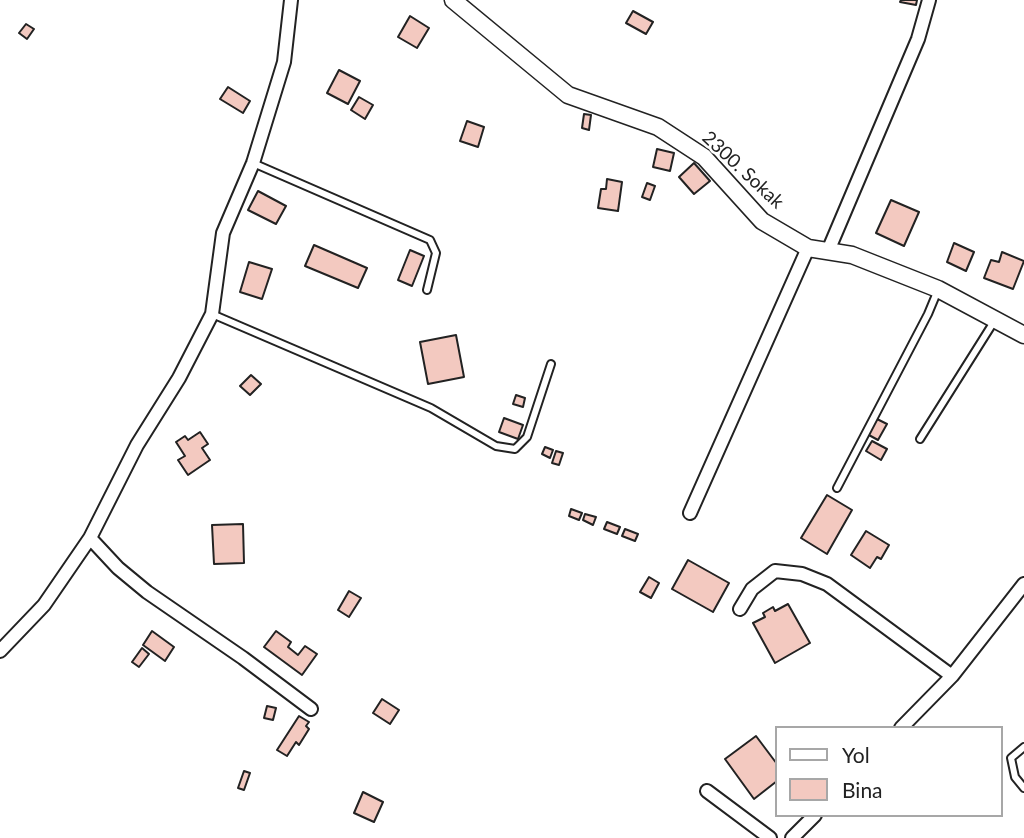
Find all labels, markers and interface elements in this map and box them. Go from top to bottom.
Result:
street label: 2300. Sokak [697,126,789,214]
legend [776,726,1003,817]
text: Yol [842,742,870,767]
text: Bina [842,777,883,802]

